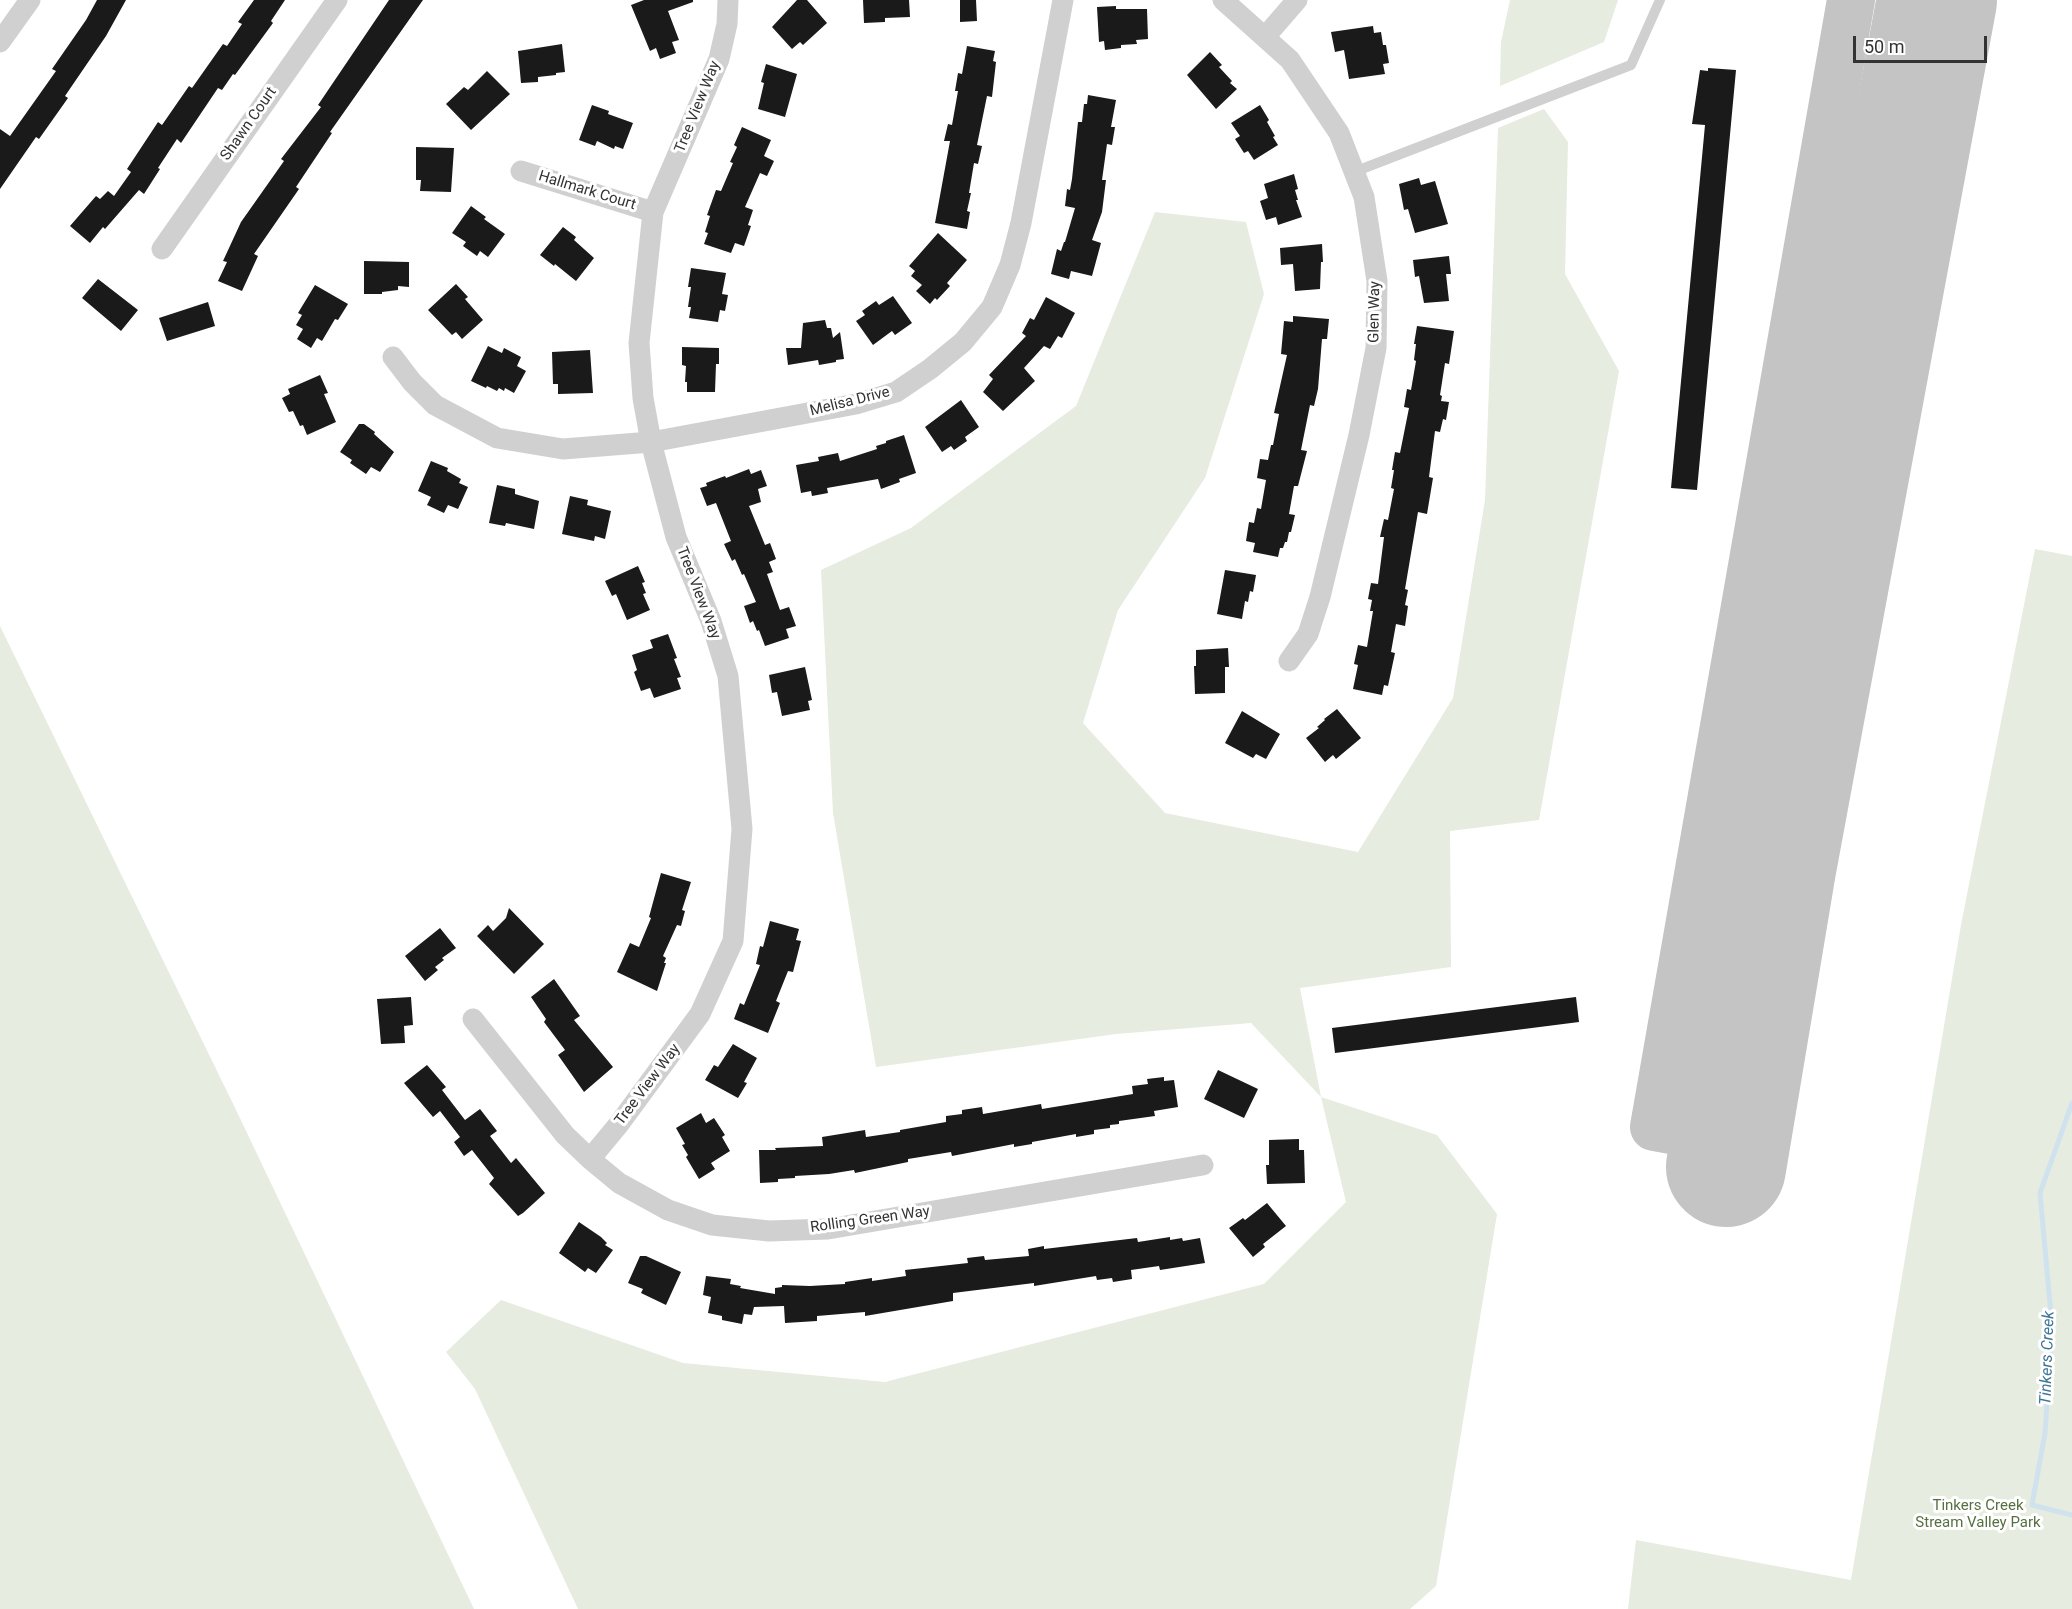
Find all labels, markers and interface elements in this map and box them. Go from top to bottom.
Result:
scale bar [1856,24,1990,62]
text: 50 m [1864,36,1904,57]
street label: Tree View Way [671,59,725,155]
street label: Shawn Court [217,84,281,164]
street label: Hallmark Court [536,168,638,214]
street label: Glen Way [1365,281,1385,343]
street label: Melisa Drive [808,383,892,421]
street label: Tree View Way [672,544,724,642]
street label: Tree View Way [612,1041,684,1129]
street label: Rolling Green Way [809,1203,931,1237]
water label: Tinkers Creek [2037,1311,2059,1405]
park label: Tinkers Creek Stream Valley Park [1915,1497,2041,1532]

